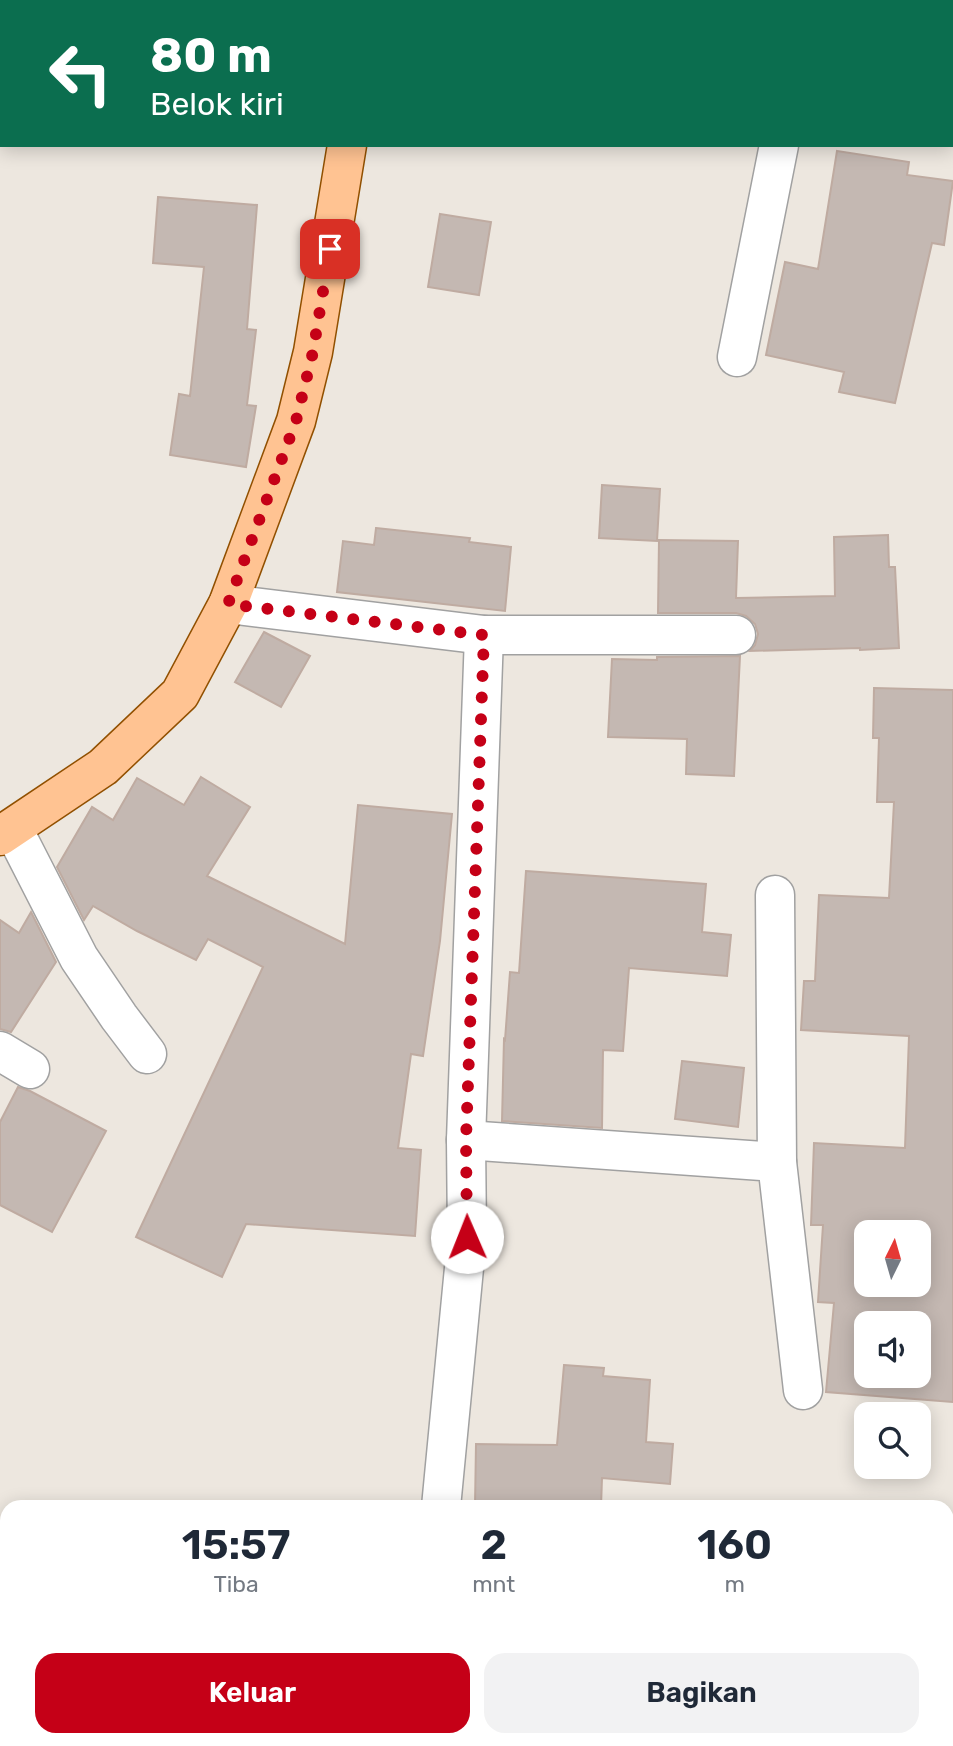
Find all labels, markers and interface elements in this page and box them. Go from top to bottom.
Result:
text: 80 m [150,26,272,84]
icon: left [35,28,126,119]
text: Belok kiri [150,85,284,123]
pin [300,219,360,279]
icon: arrive [311,230,349,268]
position arrow [430,1200,504,1274]
north arrow [854,1220,931,1297]
map controls [854,1220,931,1479]
button: sound [854,1311,931,1388]
button: search [854,1402,931,1479]
text: 15:57 [182,1520,290,1570]
text: 2 [480,1520,507,1570]
text: 160 [697,1520,772,1570]
text: Tiba [213,1570,259,1598]
text: mnt [472,1570,515,1598]
text: m [724,1570,745,1598]
button: Keluar [35,1653,470,1733]
button: Bagikan [484,1653,919,1733]

